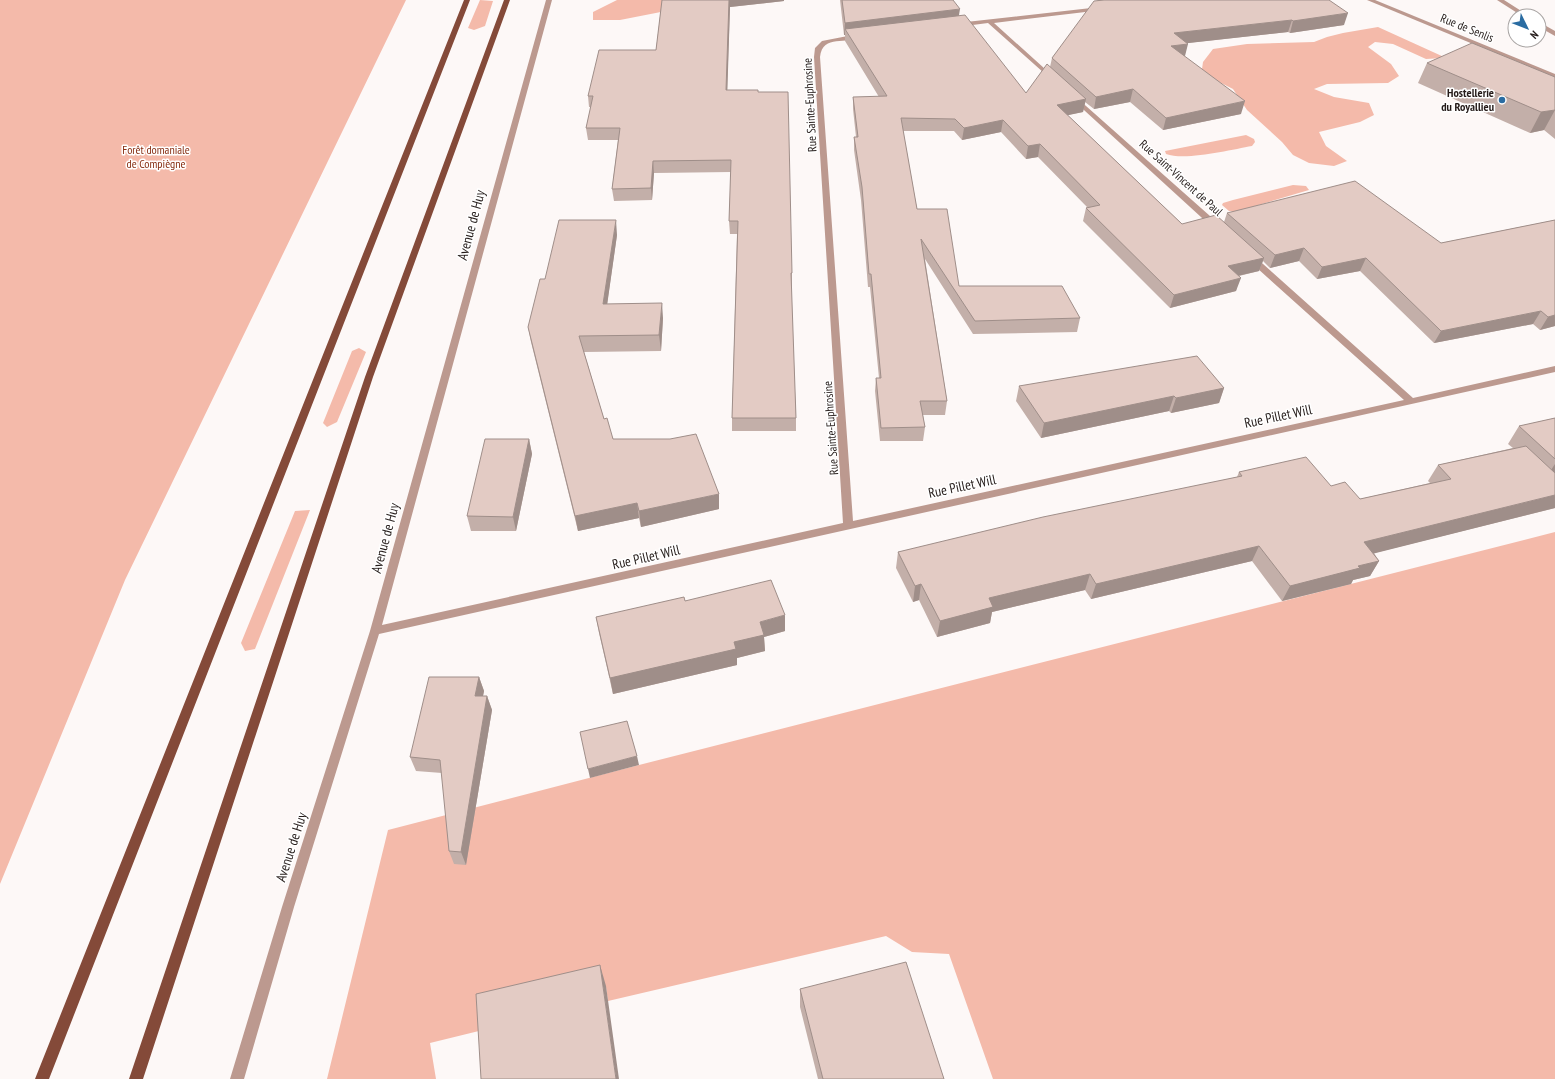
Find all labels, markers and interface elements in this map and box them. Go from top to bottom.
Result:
north arrow [1507,8,1547,48]
street label: Rue de Senlis [1438,10,1496,45]
text: N [1527,28,1541,42]
street label: Rue Sainte-Euphrosine [800,58,819,152]
place label: Hostellerie du Royallieu [1441,85,1494,114]
marker: Hostellerie du Royallieu [1497,95,1507,105]
street label: Rue Saint-Vincent de Paul [1137,136,1226,219]
park label: Forêt domaniale de Compiègne [122,142,190,171]
street label: Avenue de Huy [453,187,489,262]
street label: Rue Sainte-Euphrosine [820,381,841,476]
street label: Rue Pillet Will [1242,400,1314,432]
street label: Rue Pillet Will [926,470,998,502]
street label: Avenue de Huy [367,500,403,575]
street label: Rue Pillet Will [610,540,682,574]
street label: Avenue de Huy [271,809,311,884]

